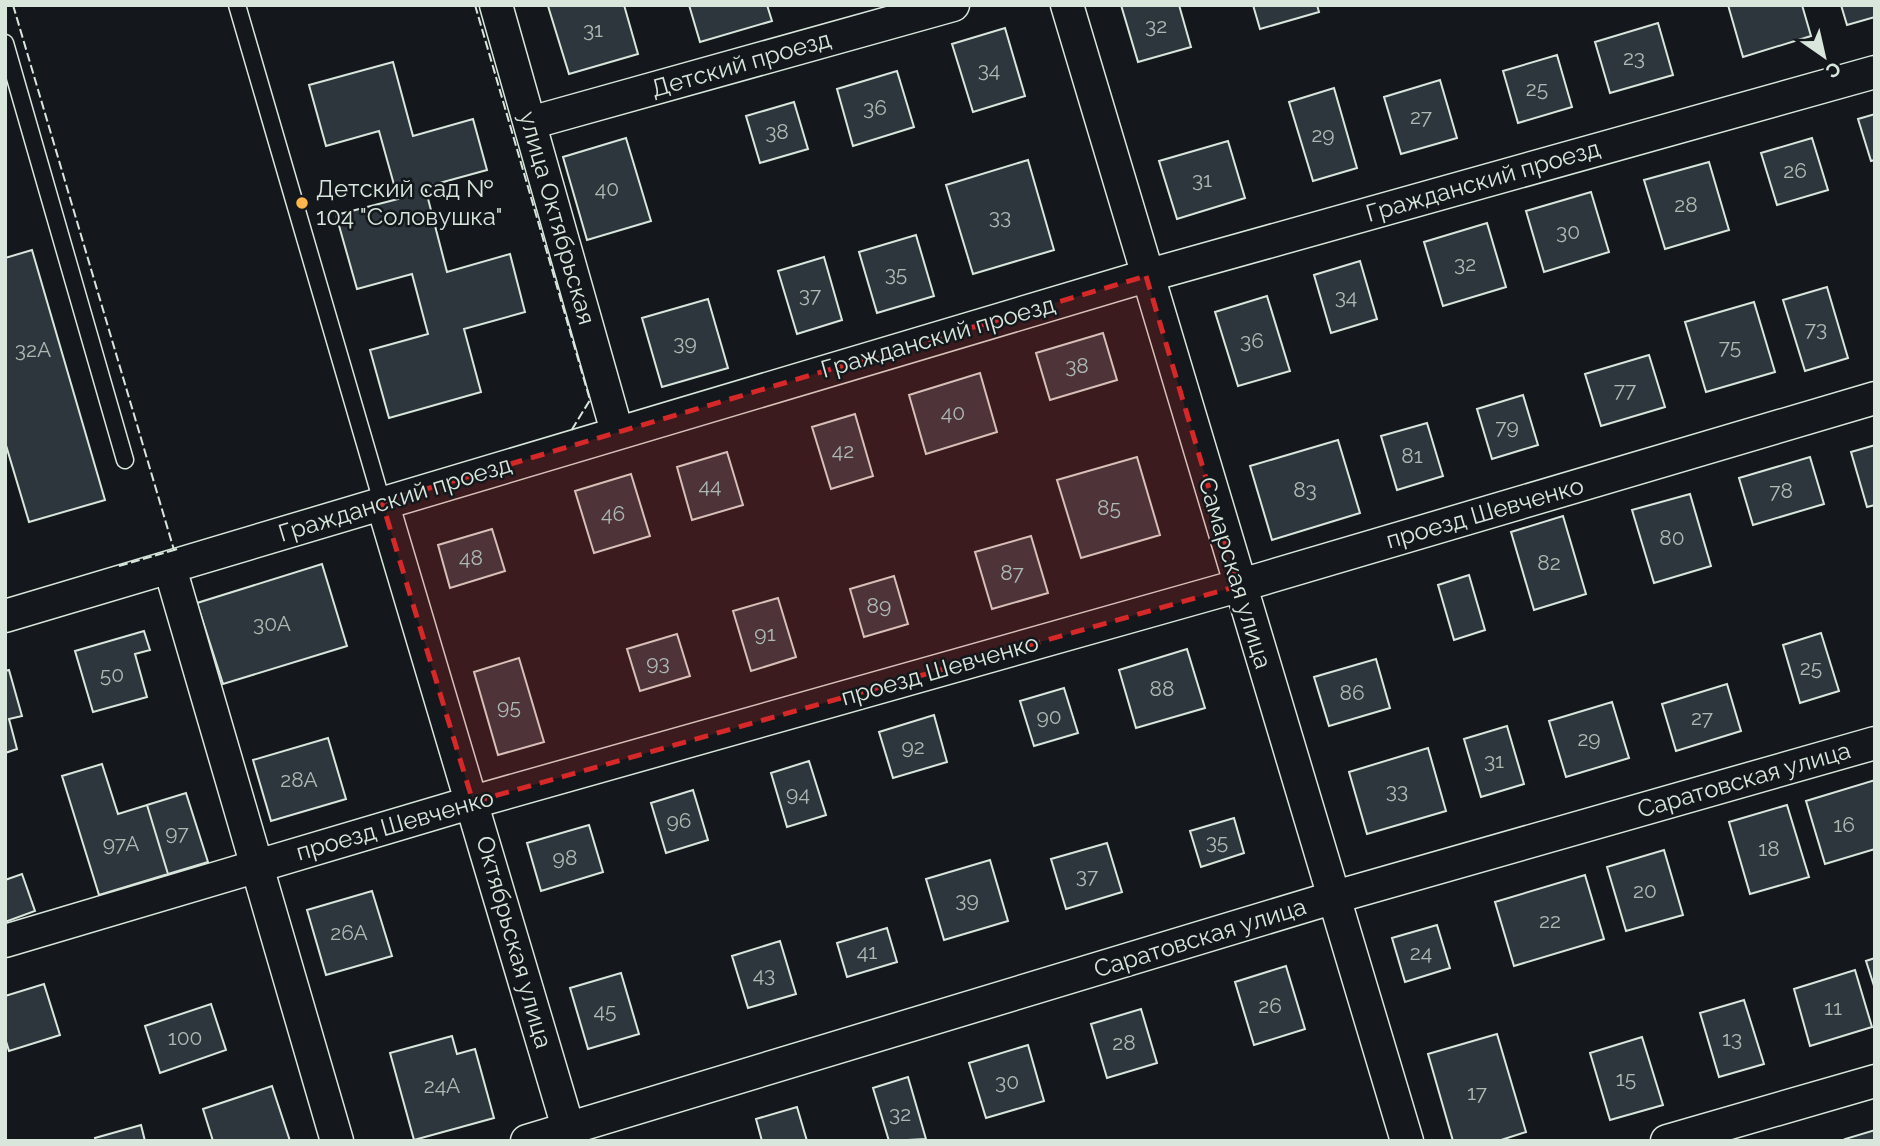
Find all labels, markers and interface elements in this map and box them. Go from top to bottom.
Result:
house number: 32 [1145,13,1167,38]
house number: 31 [583,17,603,42]
north arrow [1789,21,1859,91]
street label: Детский проезд [648,24,834,103]
house number: 23 [1623,45,1645,70]
house number: 34 [978,57,1000,82]
text: С [1822,57,1845,83]
house number: 25 [1526,76,1548,101]
house number: 36 [863,95,887,120]
house number: 27 [1410,104,1433,129]
street label: улица Октябрьская [513,108,602,328]
house number: 38 [765,119,789,144]
house number: 29 [1311,122,1335,147]
street label: Гражданский проезд [1362,133,1603,228]
house number: 26 [1783,158,1807,183]
house number: 31 [1192,167,1212,192]
place label: Детский сад № 104 "Соловушка" [316,174,503,231]
house number: 40 [595,176,619,201]
house number: 28 [1674,192,1698,217]
marker: Детский сад № 104 "Соловушка" [294,195,310,211]
house number: 33 [989,204,1011,229]
house number: 30 [1556,219,1580,244]
house number: 32 [1454,251,1476,276]
house number: 35 [885,261,907,286]
house number: 37 [799,282,822,307]
house number: 34 [1335,284,1357,309]
street label: Гражданский проезд [817,289,1058,384]
house number: 73 [1805,316,1827,341]
house number: 36 [1240,328,1264,353]
house number: 39 [673,330,697,355]
house number: 75 [1719,334,1741,359]
house number: 32А [15,337,51,362]
house number: 38 [1065,353,1089,378]
house number: 77 [1614,377,1637,402]
house number: 40 [941,400,965,425]
house number: 79 [1495,414,1519,439]
house number: 42 [832,438,854,463]
house number: 81 [1401,443,1423,468]
street label: Гражданский проезд [275,449,515,548]
street label: проезд Шевченко [1383,470,1587,555]
house number: 44 [699,473,721,498]
street label: Самарская улица [1193,474,1278,672]
house number: 83 [1293,477,1317,502]
house number: 78 [1769,478,1793,503]
house number: 85 [1097,495,1121,520]
house number: 46 [601,501,625,526]
house number: 80 [1659,525,1685,550]
house number: 48 [459,545,483,570]
house number: 82 [1537,550,1561,575]
house number: 87 [1000,560,1025,585]
house number: 89 [867,593,891,618]
house number: 30А [253,611,291,636]
house number: 91 [754,621,776,646]
street label: проезд Шевченко [838,627,1042,712]
house number: 93 [646,650,670,675]
house number: 25 [1800,655,1822,680]
house number: 50 [100,662,124,687]
house number: 88 [1150,676,1174,701]
house number: 86 [1339,680,1365,705]
house number: 95 [497,694,521,719]
house number: 90 [1036,704,1062,729]
house number: 27 [1691,705,1714,730]
house number: 29 [1577,726,1601,751]
house number: 92 [901,734,925,759]
street label: Саратовская улица [1634,735,1854,824]
house number: 31 [1484,748,1504,773]
house number: 28А [280,767,318,792]
house number: 33 [1386,778,1408,803]
house number: 94 [786,781,810,806]
street label: проезд Шевченко [293,782,497,867]
house number: 96 [667,808,691,833]
house number: 16 [1833,812,1855,837]
house number: 97 [165,820,189,845]
house number: 35 [1206,829,1228,854]
house number: 97А [103,831,139,856]
street label: Октябрьская улица [470,832,559,1051]
house number: 18 [1758,836,1780,861]
house number: 98 [553,845,577,870]
house number: 37 [1076,863,1099,888]
house number: 20 [1633,878,1657,903]
house number: 39 [955,887,979,912]
street label: Саратовская улица [1090,891,1309,984]
house number: 22 [1539,908,1561,933]
house number: 26А [330,920,368,945]
house number: 41 [857,939,877,964]
house number: 24 [1410,940,1432,965]
house number: 43 [753,962,775,987]
house number: 26 [1258,993,1282,1018]
house number: 11 [1824,995,1842,1020]
house number: 45 [594,998,616,1023]
house number: 100 [168,1025,202,1050]
house number: 13 [1722,1026,1742,1051]
house number: 28 [1112,1030,1136,1055]
house number: 15 [1616,1066,1636,1091]
house number: 30 [995,1069,1019,1094]
house number: 24А [424,1073,460,1098]
house number: 17 [1467,1080,1488,1105]
house number: 32 [889,1101,911,1126]

